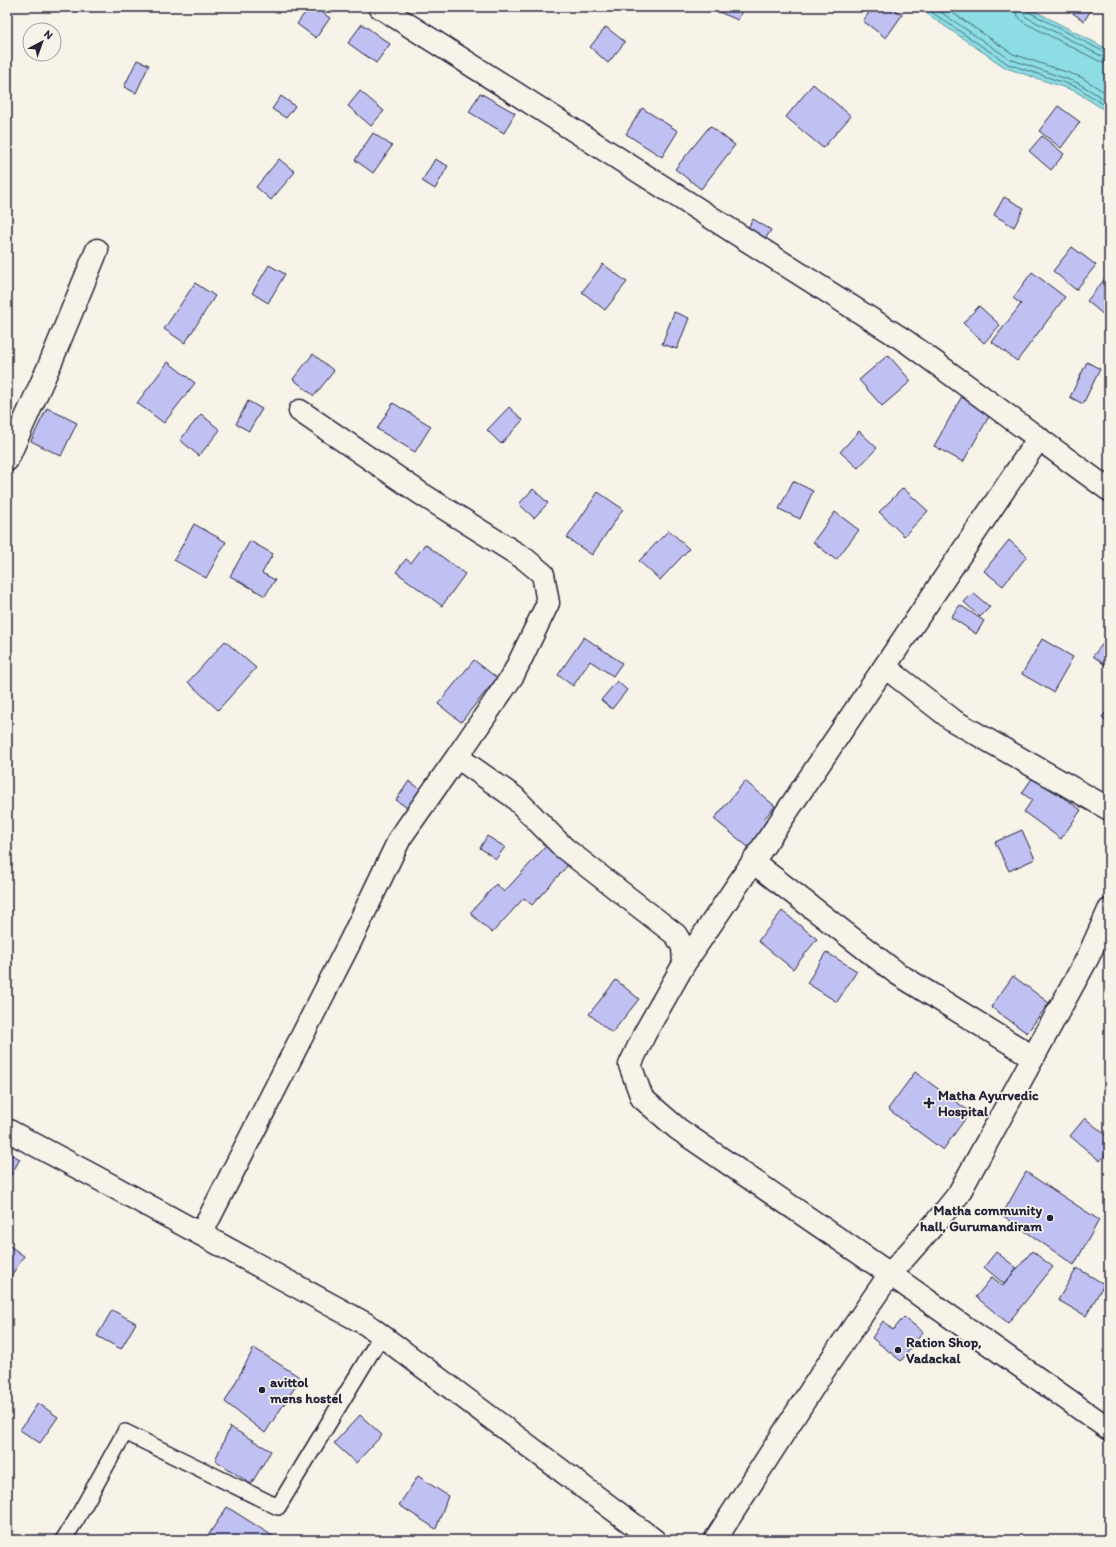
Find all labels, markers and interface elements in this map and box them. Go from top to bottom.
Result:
north arrow [22,22,62,62]
text: N [41,27,55,42]
place label: Matha Ayurvedic Hospital [938,1087,1039,1120]
marker: Matha Ayurvedic Hospital [923,1097,935,1109]
place label: Matha community hall, Gurumandiram [920,1202,1042,1235]
marker: Matha community hall, Gurumandiram [1045,1213,1055,1223]
place label: Ration Shop, Vadackal [906,1334,981,1367]
marker: Ration Shop, Vadackal [893,1345,903,1355]
place label: avittol mens hostel [269,1374,343,1407]
marker: avittol mens hostel [257,1385,267,1395]

